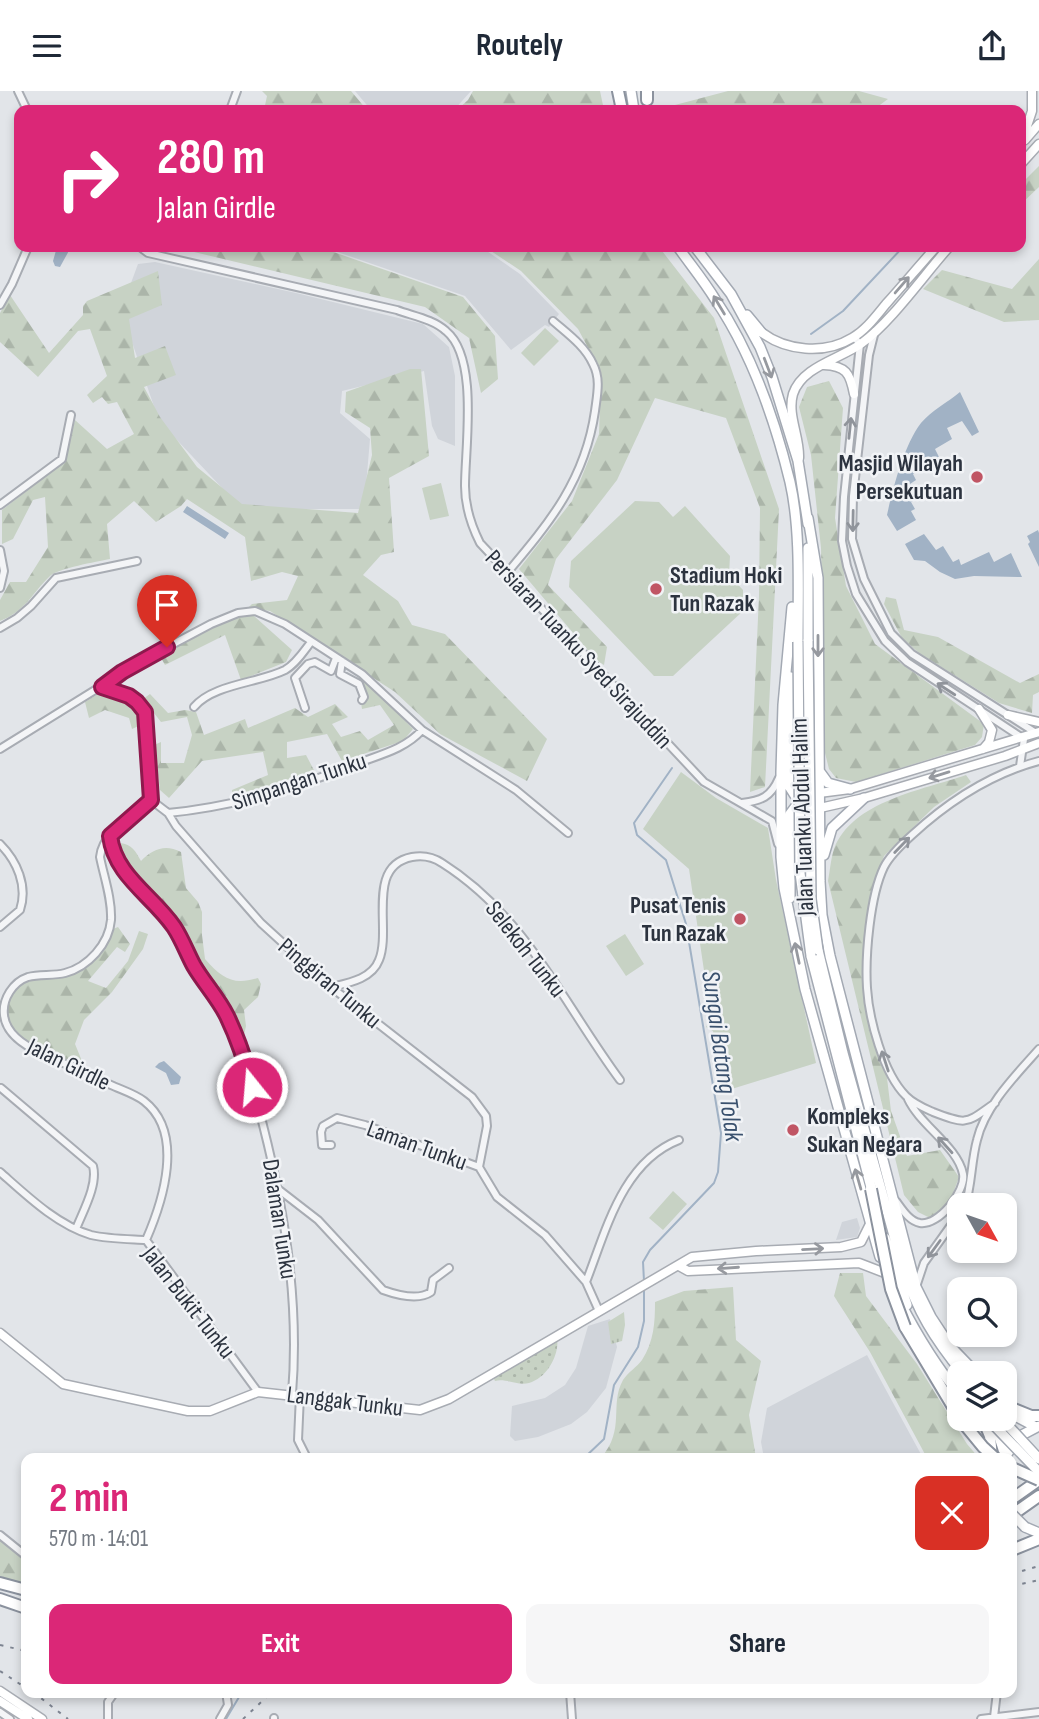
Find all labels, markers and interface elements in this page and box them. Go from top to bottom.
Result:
text: Routely [476,26,563,65]
icon: menu [28,27,66,65]
icon: share [973,27,1011,65]
text: 280 m [157,129,265,188]
icon: right [42,133,133,224]
text: Jalan Girdle [157,189,276,228]
one-way arrow [894,277,910,295]
one-way arrow [711,295,725,315]
one-way arrow [762,356,775,378]
one-way arrow [844,418,857,440]
place label: Masjid Wilayah Persekutuan [839,449,963,506]
marker: Masjid Wilayah Persekutuan [969,469,985,485]
one-way arrow [846,509,860,532]
street label: Persiaran Tuanku Syed Sirajuddin [479,544,678,755]
place label: Stadium Hoki Tun Razak [670,561,782,618]
pin [137,575,197,647]
marker: Stadium Hoki Tun Razak [648,581,664,597]
icon: arrive [148,586,186,624]
one-way arrow [811,634,825,657]
one-way arrow [937,681,956,696]
street label: Jalan Tuanku Abdul Halim [785,718,820,917]
street label: Simpangan Tunku [228,746,370,817]
one-way arrow [929,770,951,783]
one-way arrow [894,837,911,854]
place label: Pusat Tenis Tun Razak [630,891,726,948]
street label: Selekoh Tunku [479,895,572,1003]
marker: Pusat Tenis Tun Razak [732,911,748,927]
street label: Pinggiran Tunku [272,932,387,1035]
one-way arrow [790,942,804,965]
water label: Sungai Batang Tolak [694,969,749,1145]
street label: Jalan Girdle [21,1031,115,1097]
position arrow [215,1050,289,1124]
one-way arrow [878,1051,891,1073]
place label: Kompleks Sukan Negara [807,1102,922,1159]
street label: Laman Tunku [363,1114,471,1177]
marker: Kompleks Sukan Negara [785,1122,801,1138]
one-way arrow [936,1137,953,1154]
street label: Dalaman Tunku [256,1157,303,1281]
one-way arrow [851,1169,864,1191]
north arrow [947,1193,1017,1263]
map controls [947,1193,1017,1431]
street label: Jalan Bukit Tunku [135,1239,242,1364]
one-way arrow [927,1239,941,1258]
one-way arrow [801,1242,824,1255]
one-way arrow [718,1262,740,1275]
button: search [947,1277,1017,1347]
button: layers [947,1361,1017,1431]
street label: Langgak Tunku [285,1380,405,1423]
text: 2 min [49,1473,129,1524]
button: close [915,1476,989,1550]
text: 570 m · 14:01 [49,1525,148,1553]
button: Exit [49,1604,512,1684]
button: Share [526,1604,989,1684]

